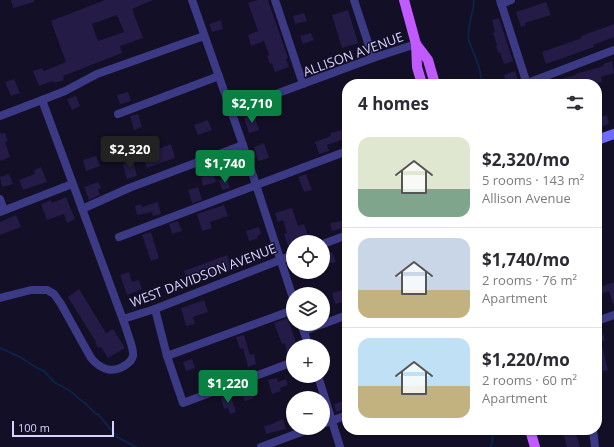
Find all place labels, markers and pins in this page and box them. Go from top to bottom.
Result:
pin: $2,710 [219,90,285,124]
pin: $2,320 [97,136,163,170]
pin: $1,740 [192,150,258,184]
pin: $1,220 [195,370,261,404]

